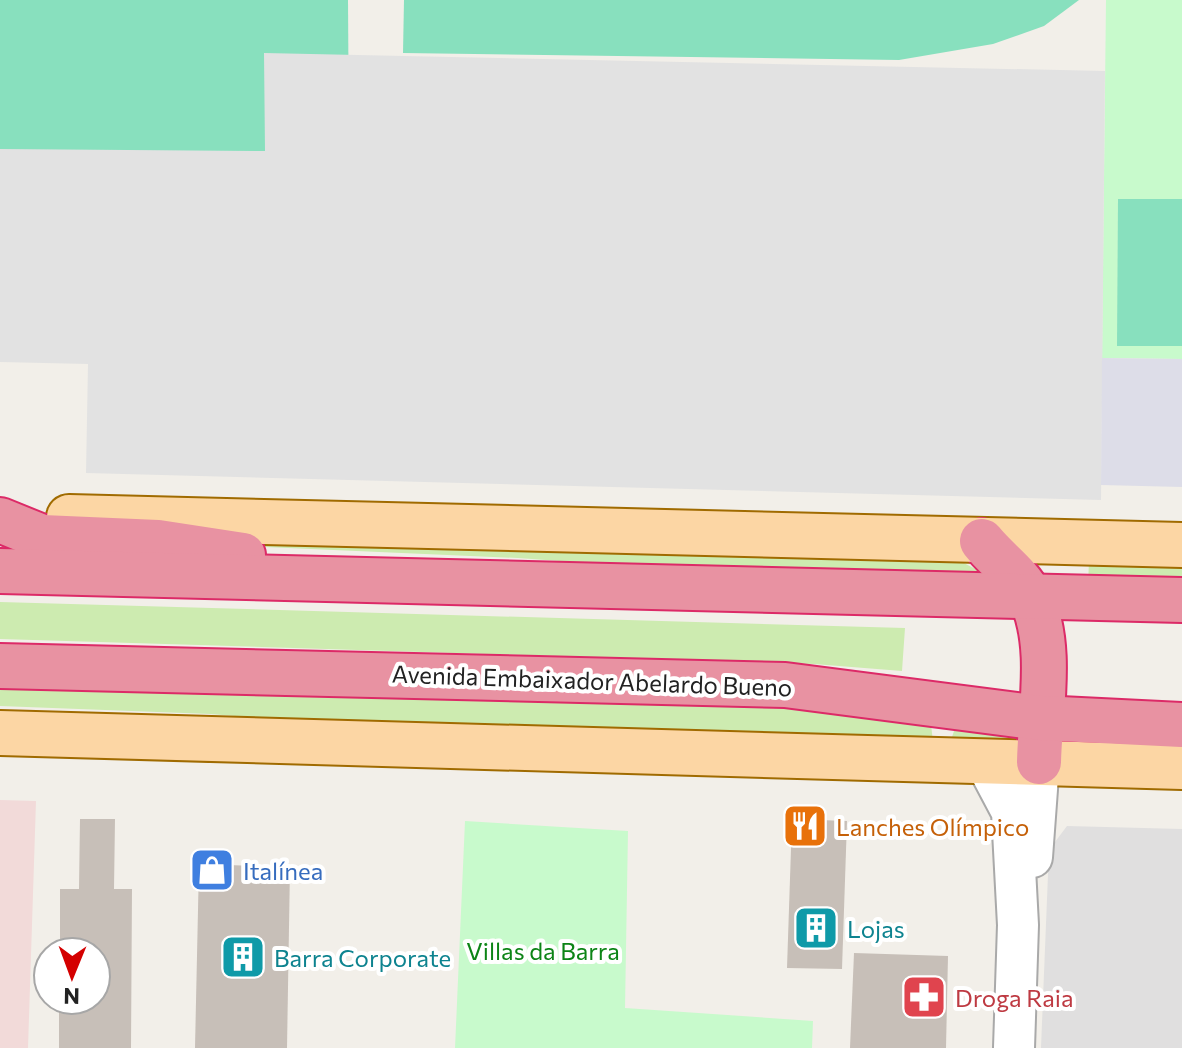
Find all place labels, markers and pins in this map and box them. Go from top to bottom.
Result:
restaurant icon: Lanches Olímpico [781,802,829,850]
place label: Lanches Olímpico [836,812,1029,841]
shop icon: Italínea [188,846,236,894]
place label: Italínea [243,856,323,885]
building icon: Lojas [792,904,840,952]
place label: Lojas [847,914,905,943]
building icon: Barra Corporate [219,933,267,981]
place label: Barra Corporate [274,943,451,972]
pharmacy icon: Droga Raia [900,973,948,1021]
place label: Droga Raia [955,983,1073,1012]

